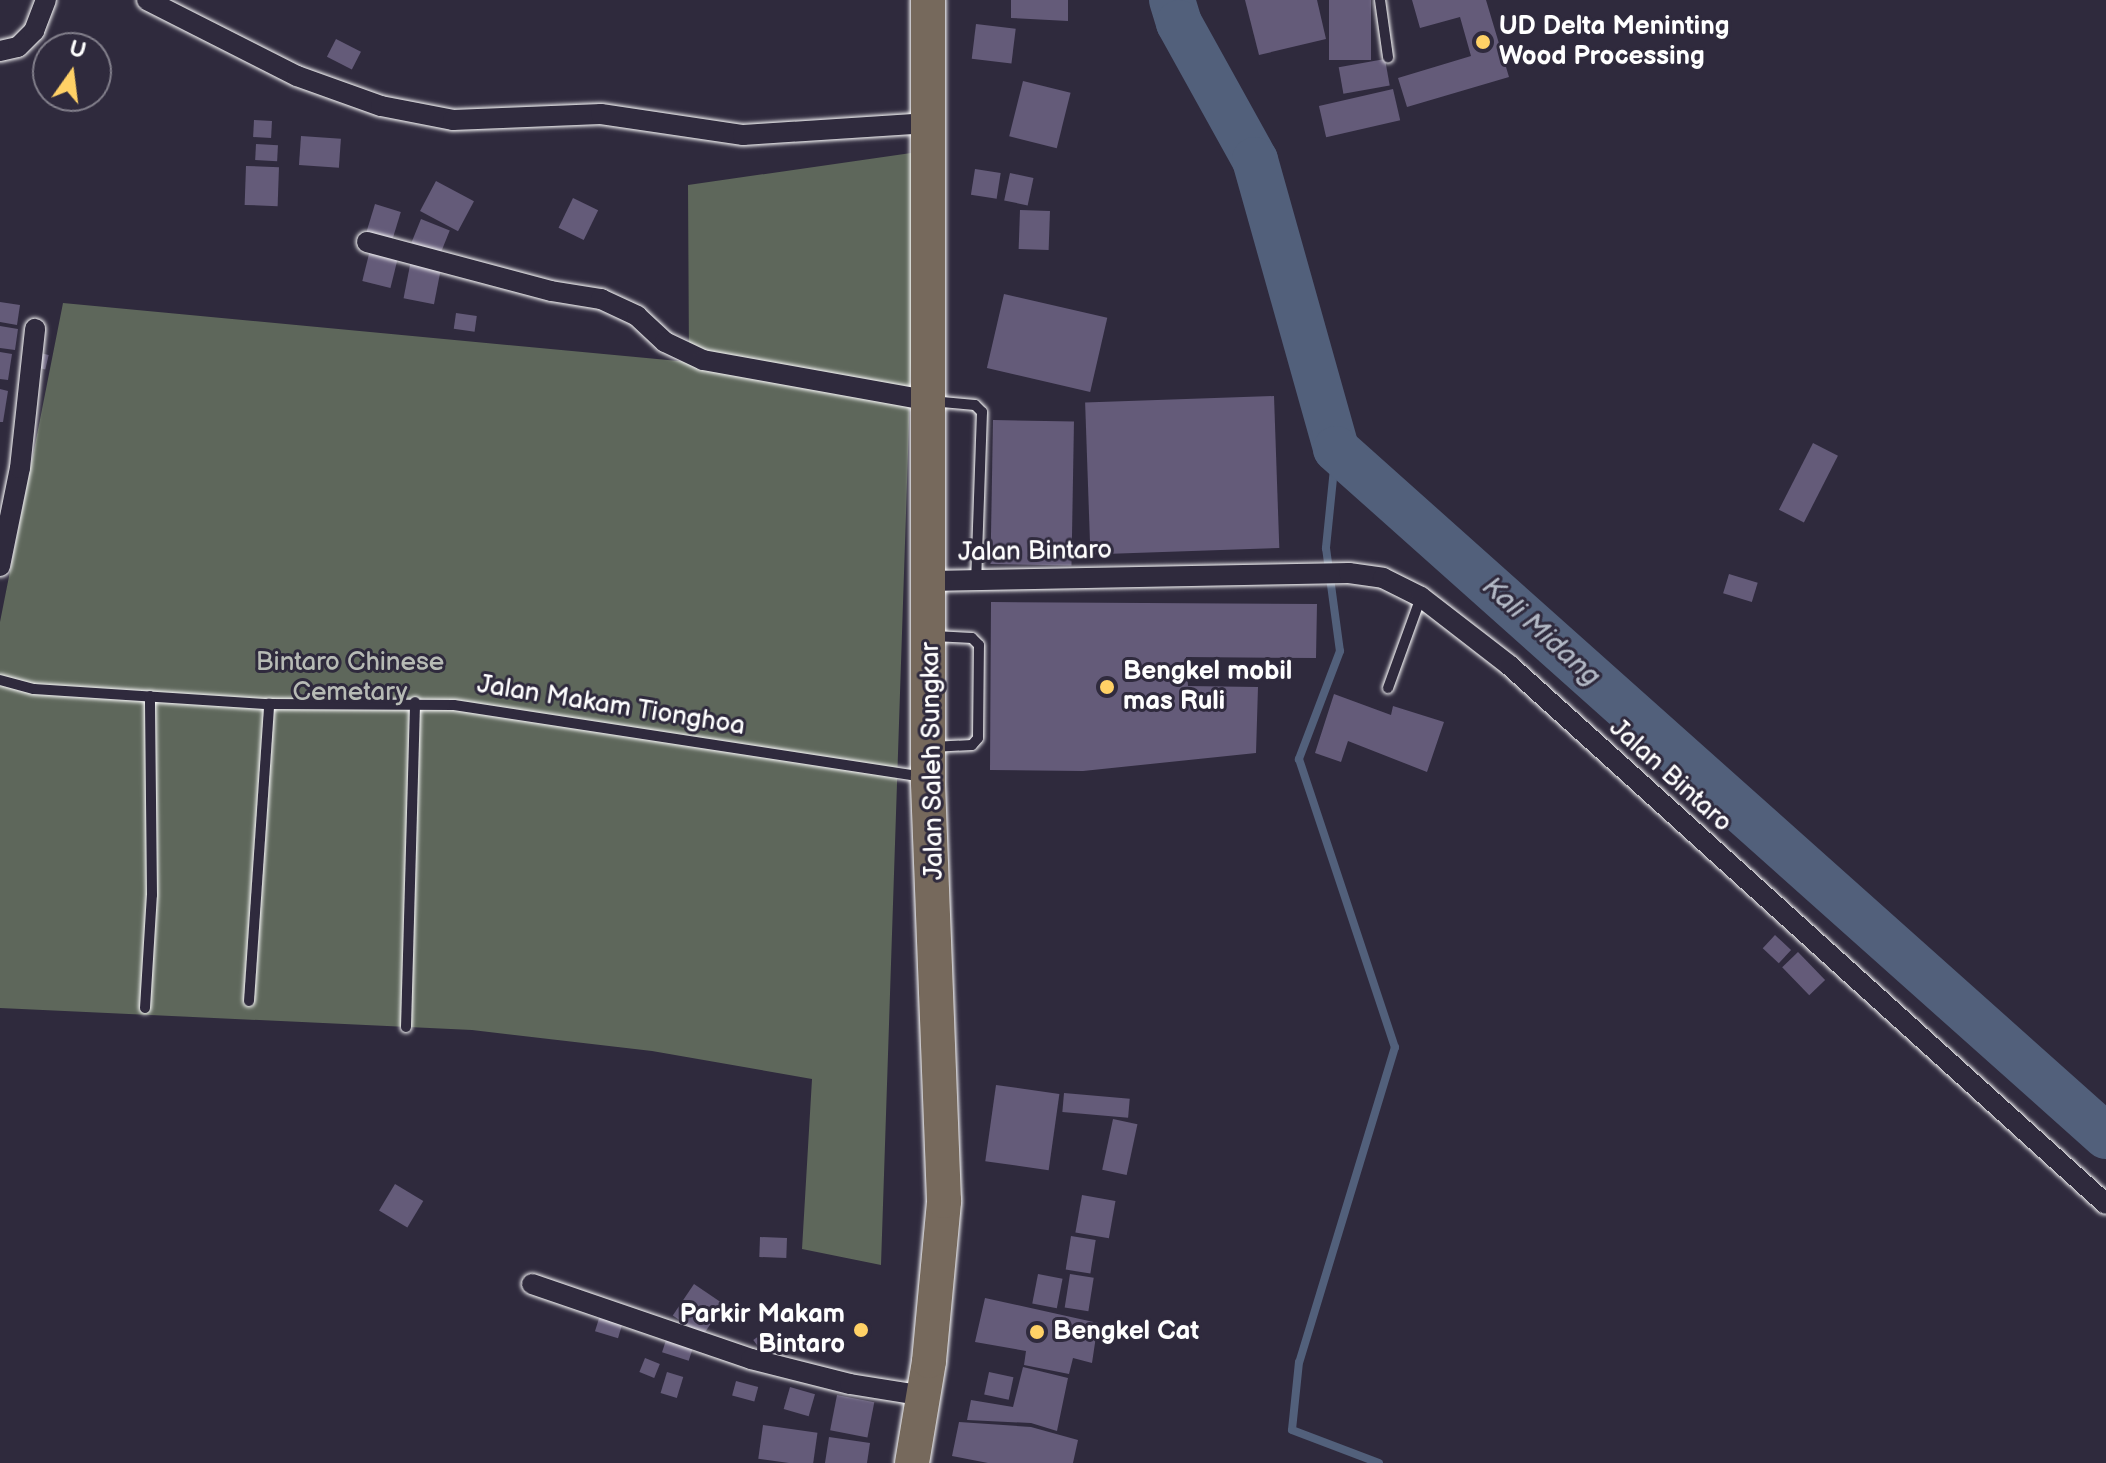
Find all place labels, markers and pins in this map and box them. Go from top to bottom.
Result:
place label: UD Delta Meninting Wood Processing [1499,11,1729,72]
marker: UD Delta Meninting Wood Processing [1474,33,1492,51]
place label: Bengkel mobil mas Ruli [1123,656,1292,718]
marker: Bengkel mobil mas Ruli [1098,678,1116,696]
place label: Parkir Makam Bintaro [680,1299,845,1360]
place label: Bengkel Cat [1053,1316,1199,1348]
marker: Parkir Makam Bintaro [852,1321,870,1339]
marker: Bengkel Cat [1028,1323,1046,1341]

